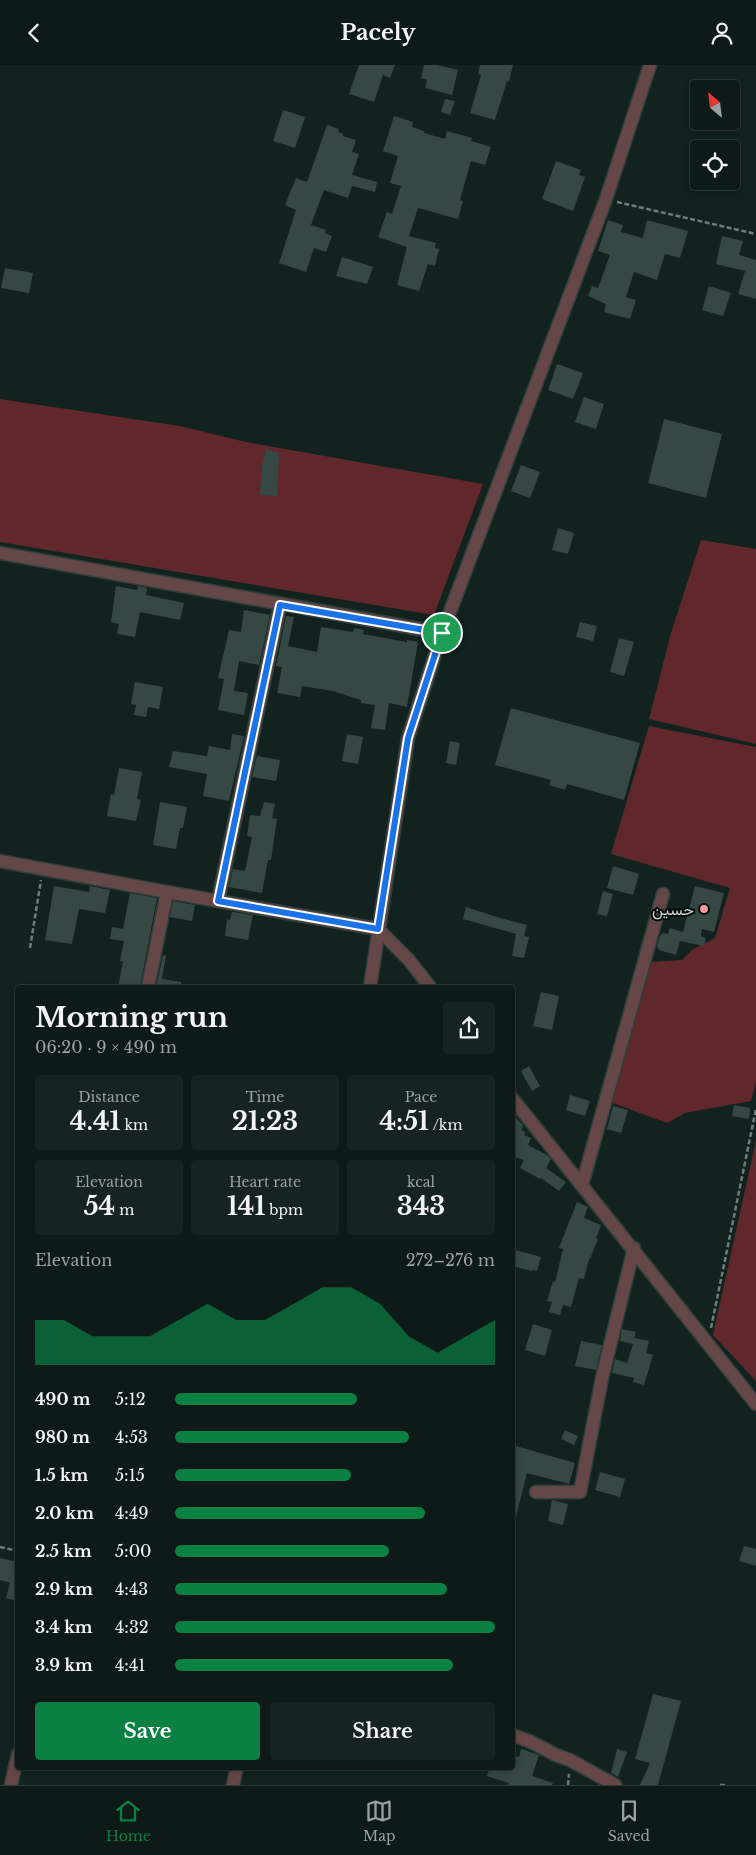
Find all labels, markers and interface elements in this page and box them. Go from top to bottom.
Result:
icon: back [20,19,48,47]
text: Pacely [340,19,416,46]
icon: person [708,19,736,47]
north arrow [690,80,740,130]
map controls [690,80,740,190]
button: locate [690,140,740,190]
pin [421,612,463,654]
icon: arrive [428,619,456,647]
place label: حسين [652,899,694,920]
marker: حسين [698,903,710,915]
text: Morning run [35,1000,228,1035]
button: share [443,1002,495,1054]
text: 06:20 · 9 × 490 m [35,1037,177,1057]
text: Distance [78,1088,140,1106]
text: Time [246,1088,284,1106]
text: Pace [405,1088,437,1106]
text: 4.41 [70,1106,120,1137]
text: 21:23 [232,1106,298,1137]
text: 4:51 [379,1106,429,1137]
text: km [120,1116,148,1134]
text: /km [429,1116,463,1134]
text: Elevation [75,1173,143,1191]
text: Heart rate [229,1173,301,1191]
text: kcal [407,1173,435,1191]
text: 54 [84,1191,115,1222]
text: 141 [227,1191,265,1222]
text: 343 [397,1191,445,1222]
text: m [115,1201,134,1219]
text: bpm [265,1201,303,1219]
text: Elevation [35,1250,112,1270]
text: 272–276 m [406,1250,495,1270]
text: 490 m [35,1389,90,1409]
text: 5:12 [115,1389,146,1409]
text: 980 m [35,1427,90,1447]
text: 4:53 [115,1427,148,1447]
text: 1.5 km [35,1465,88,1485]
text: 5:15 [115,1465,145,1485]
text: 2.0 km [35,1503,94,1523]
text: 4:49 [115,1503,149,1523]
text: 2.5 km [35,1541,92,1561]
text: 5:00 [115,1541,152,1561]
text: 2.9 km [35,1579,93,1599]
text: 4:43 [115,1579,148,1599]
text: 3.4 km [35,1617,93,1637]
text: 4:32 [115,1617,149,1637]
text: 3.9 km [35,1655,93,1675]
text: 4:41 [115,1655,145,1675]
button: Save [35,1702,260,1760]
button: Share [270,1702,495,1760]
tab: Home [106,1797,151,1845]
tab: Map [363,1797,396,1845]
tab: Saved [608,1797,650,1845]

